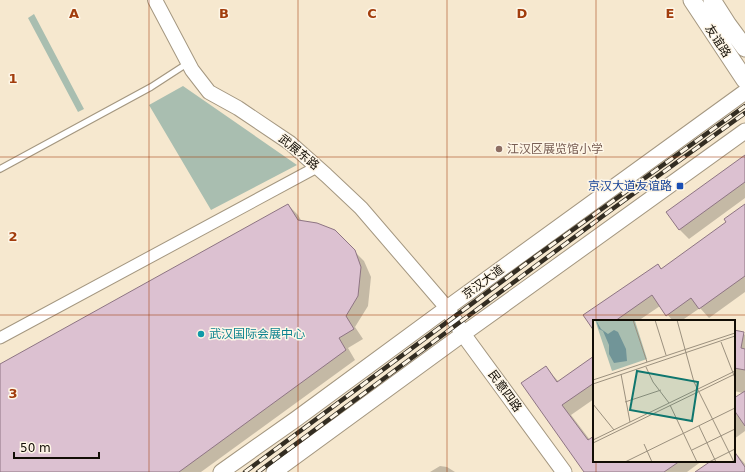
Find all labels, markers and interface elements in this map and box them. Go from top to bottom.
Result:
text: A [69,6,79,21]
text: B [219,6,229,21]
text: C [367,6,377,21]
text: D [517,6,528,21]
text: E [666,6,674,21]
street label: 友谊路 [702,22,734,60]
text: 1 [8,71,18,86]
street label: 武展东路 [276,131,322,173]
place label: 江汉区展览馆小学 [507,142,603,156]
marker: 江汉区展览馆小学 [494,144,504,154]
place label: 京汉大道友谊路 [588,179,672,193]
marker: 京汉大道友谊路 [675,181,685,191]
text: 2 [8,229,18,244]
street label: 京汉大道 [459,262,507,302]
inset map [593,320,735,462]
place label: 武汉国际会展中心 [209,327,305,341]
marker: 武汉国际会展中心 [196,329,206,339]
street label: 民意四路 [485,367,525,415]
text: 3 [8,386,18,401]
scale bar [14,434,99,460]
text: 50 m [20,441,51,455]

